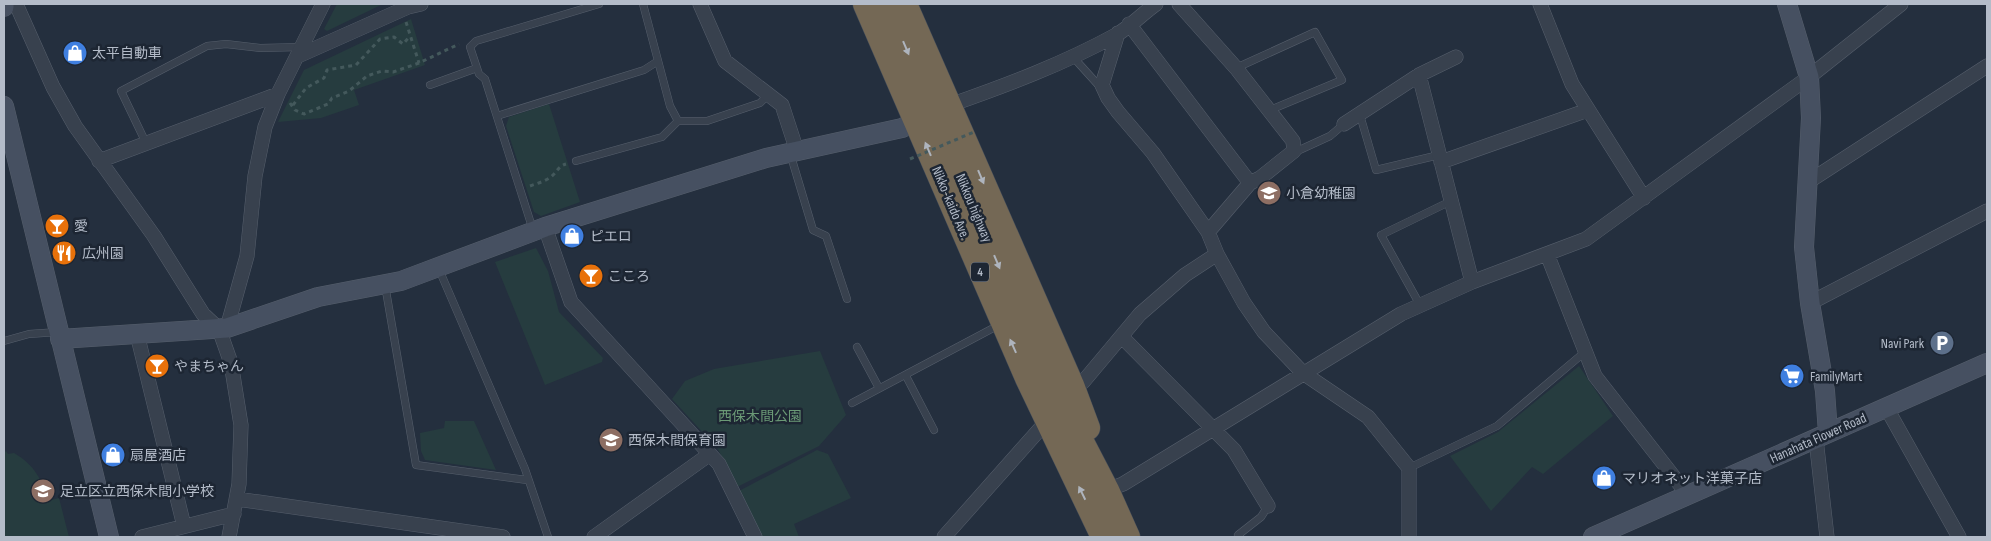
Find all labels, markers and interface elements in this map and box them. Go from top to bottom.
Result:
shop icon: 太平自動車 [62,40,88,66]
one-way arrow [902,41,910,56]
place label: 太平自動車 [92,45,162,62]
one-way arrow [923,142,931,156]
street label: Nikko-kaido Ave. [928,164,974,242]
one-way arrow [977,170,985,184]
street label: Nikkou highway [952,171,996,245]
school or university icon: 小倉幼稚園 [1256,180,1282,206]
place label: 小倉幼稚園 [1286,185,1356,202]
bar icon: 愛 [44,213,70,239]
place label: 愛 [74,218,88,235]
shop icon: ピエロ [559,223,585,249]
place label: ピエロ [590,228,632,245]
restaurant icon: 広州園 [51,240,77,266]
place label: 広州園 [82,245,124,262]
one-way arrow [993,255,1001,269]
road number: 4 [971,262,989,282]
bar icon: こころ [578,263,604,289]
place label: こころ [608,268,650,285]
parking icon: Navi Park [1929,330,1955,356]
place label: Navi Park [1881,335,1925,352]
one-way arrow [1008,339,1016,353]
bar icon: やまちゃん [144,353,170,379]
place label: やまちゃん [174,358,244,375]
supermarket icon: FamilyMart [1779,363,1805,389]
place label: FamilyMart [1810,368,1862,385]
park label: 西保木間公園 [718,408,802,425]
street label: Hanahata Flower Road [1767,409,1869,467]
school or university icon: 西保木間保育園 [598,427,624,453]
place label: 西保木間保育園 [628,432,726,449]
shop icon: 扇屋酒店 [100,442,126,468]
place label: 扇屋酒店 [130,447,186,464]
shop icon: マリオネット洋菓子店 [1591,465,1617,491]
place label: マリオネット洋菓子店 [1622,470,1762,487]
school or university icon: 足立区立西保木間小学校 [30,478,56,504]
place label: 足立区立西保木間小学校 [60,483,214,500]
one-way arrow [1078,486,1086,500]

